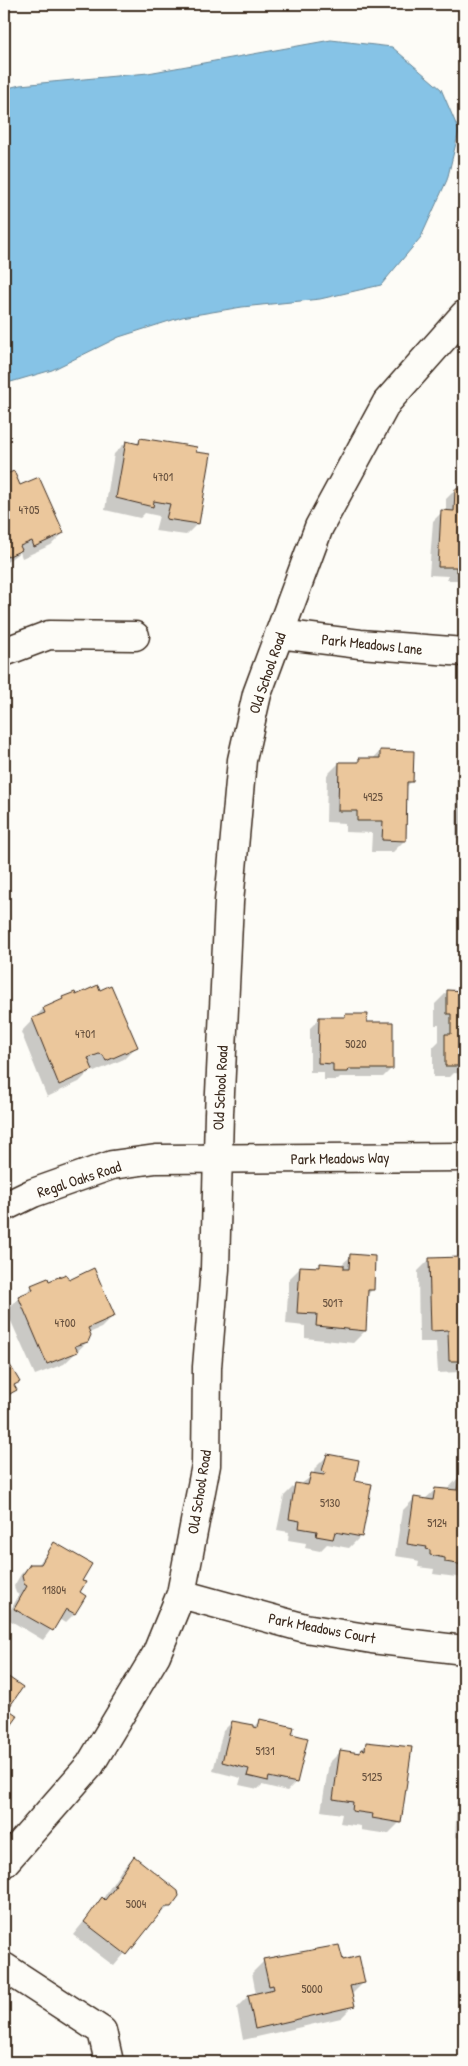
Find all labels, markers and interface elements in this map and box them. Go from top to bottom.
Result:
house number: 4701 [153,468,173,485]
house number: 4705 [19,501,39,518]
street label: Park Meadows Lane [320,628,424,660]
street label: Old School Road [243,629,291,716]
house number: 4925 [363,788,383,805]
house number: 4701 [75,1025,95,1042]
house number: 5020 [345,1035,367,1052]
street label: Old School Road [207,1045,233,1131]
street label: Park Meadows Way [290,1147,390,1169]
street label: Regal Oaks Road [34,1156,124,1202]
house number: 5017 [323,1294,343,1311]
house number: 4700 [54,1314,76,1331]
street label: Old School Road [182,1448,216,1536]
house number: 5130 [320,1494,340,1511]
house number: 5124 [427,1514,447,1531]
house number: 11804 [42,1581,66,1598]
street label: Park Meadows Court [267,1607,378,1649]
house number: 5131 [255,1742,275,1759]
house number: 5125 [362,1768,382,1785]
house number: 5004 [126,1895,147,1912]
house number: 5000 [301,1980,323,1997]

